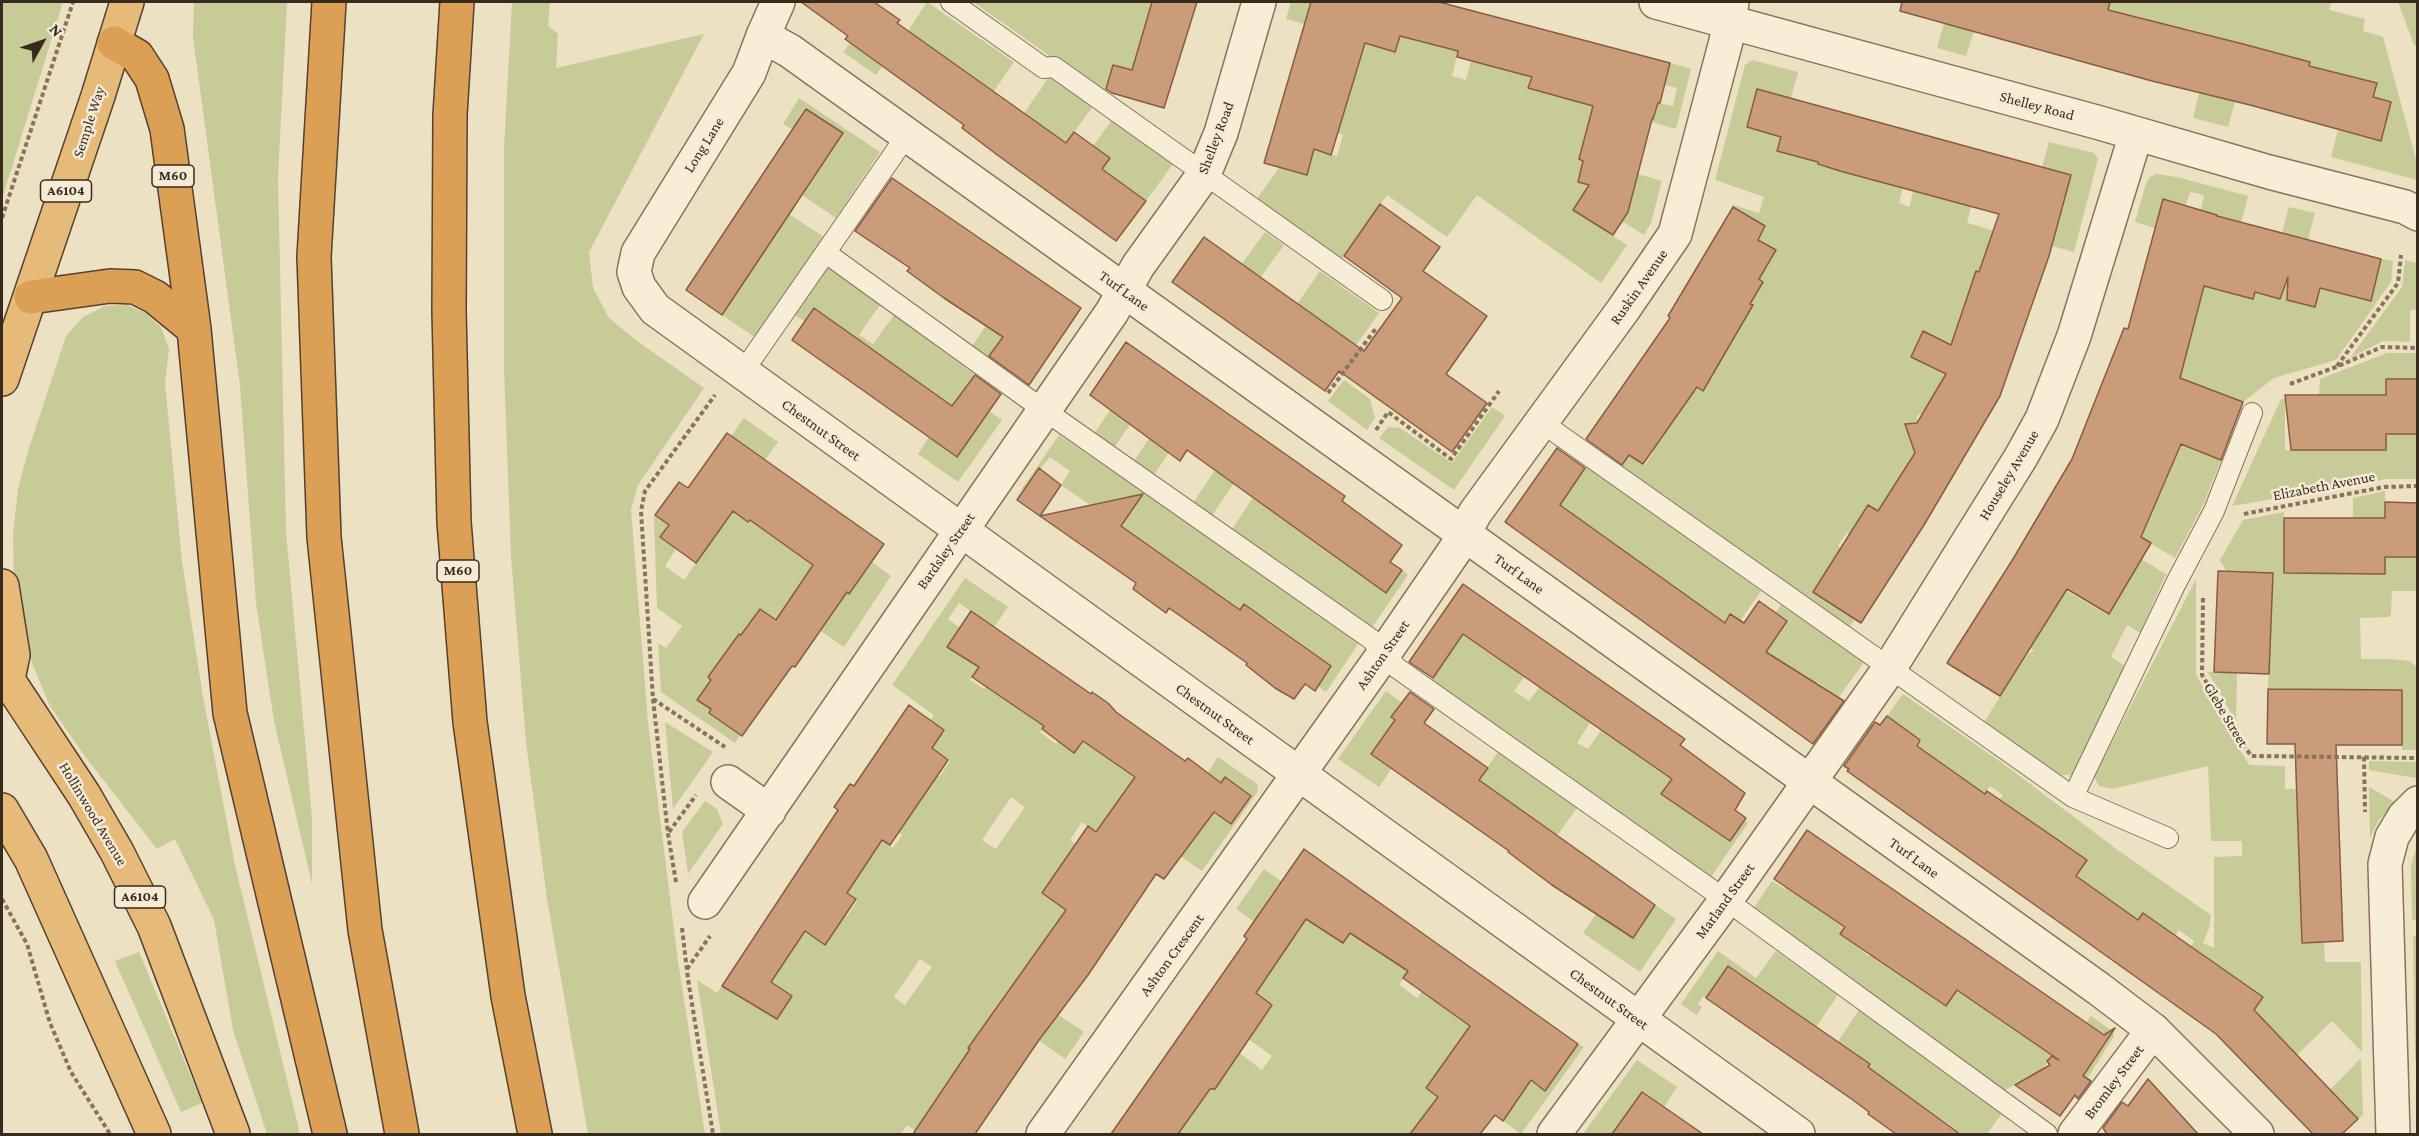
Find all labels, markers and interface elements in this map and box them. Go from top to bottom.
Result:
north arrow [12,12,72,72]
text: N [46,20,66,40]
street label: Semple Way [69,84,109,160]
street label: Shelley Road [1998,87,2076,125]
street label: Shelley Road [1194,99,1238,177]
street label: Long Lane [680,114,728,176]
road number: M60 [152,165,194,187]
road number: A6104 [40,180,92,202]
street label: Ruskin Avenue [1606,246,1672,328]
street label: Turf Lane [1095,267,1153,315]
street label: Chestnut Street [778,395,864,465]
street label: Houseley Avenue [1975,427,2043,523]
street label: Elizabeth Avenue [2271,467,2377,505]
street label: Bardsley Street [913,509,979,593]
street label: Turf Lane [1490,550,1548,598]
road number: M60 [437,560,479,582]
street label: Ashton Street [1352,617,1414,693]
street label: Chestnut Street [1172,679,1258,749]
street label: Glebe Street [2200,679,2252,751]
street label: Hollinwood Avenue [55,759,131,869]
street label: Turf Lane [1885,834,1943,882]
street label: Marland Street [1691,860,1759,942]
road number: A6104 [114,886,166,908]
street label: Ashton Crescent [1136,910,1208,1000]
street label: Chestnut Street [1566,964,1652,1034]
street label: Bromley Street [2080,1041,2148,1123]

